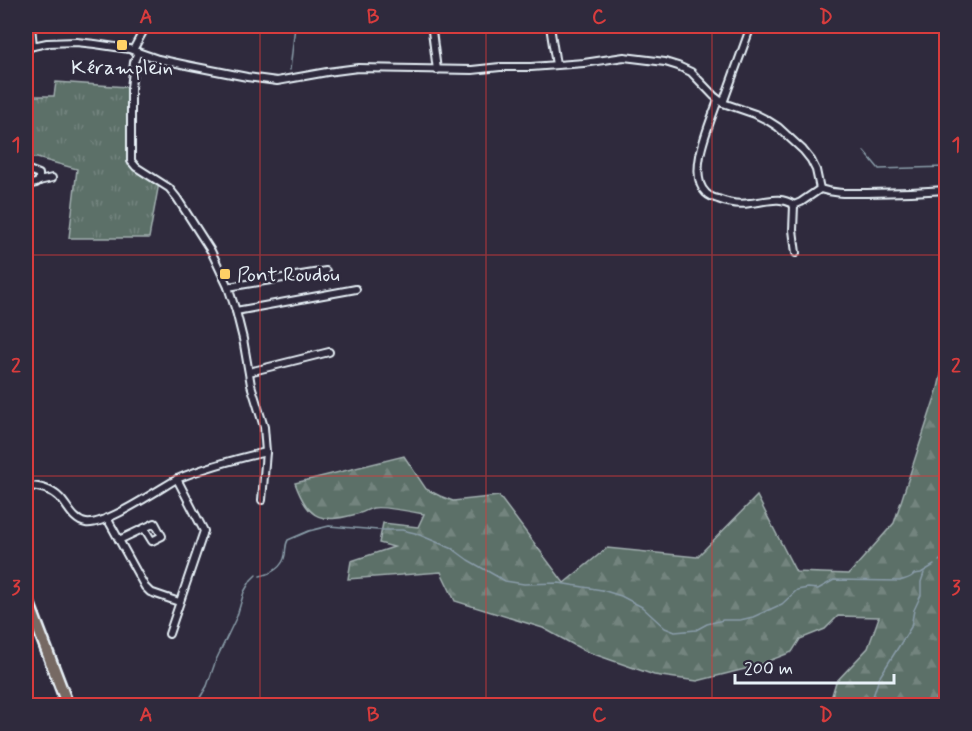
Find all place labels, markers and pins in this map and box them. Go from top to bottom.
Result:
marker: Kéramplein [115,38,129,52]
place label: Kéramplein [71,54,173,82]
place label: Pont Roudou [237,261,340,289]
marker: Pont Roudou [218,267,232,281]

